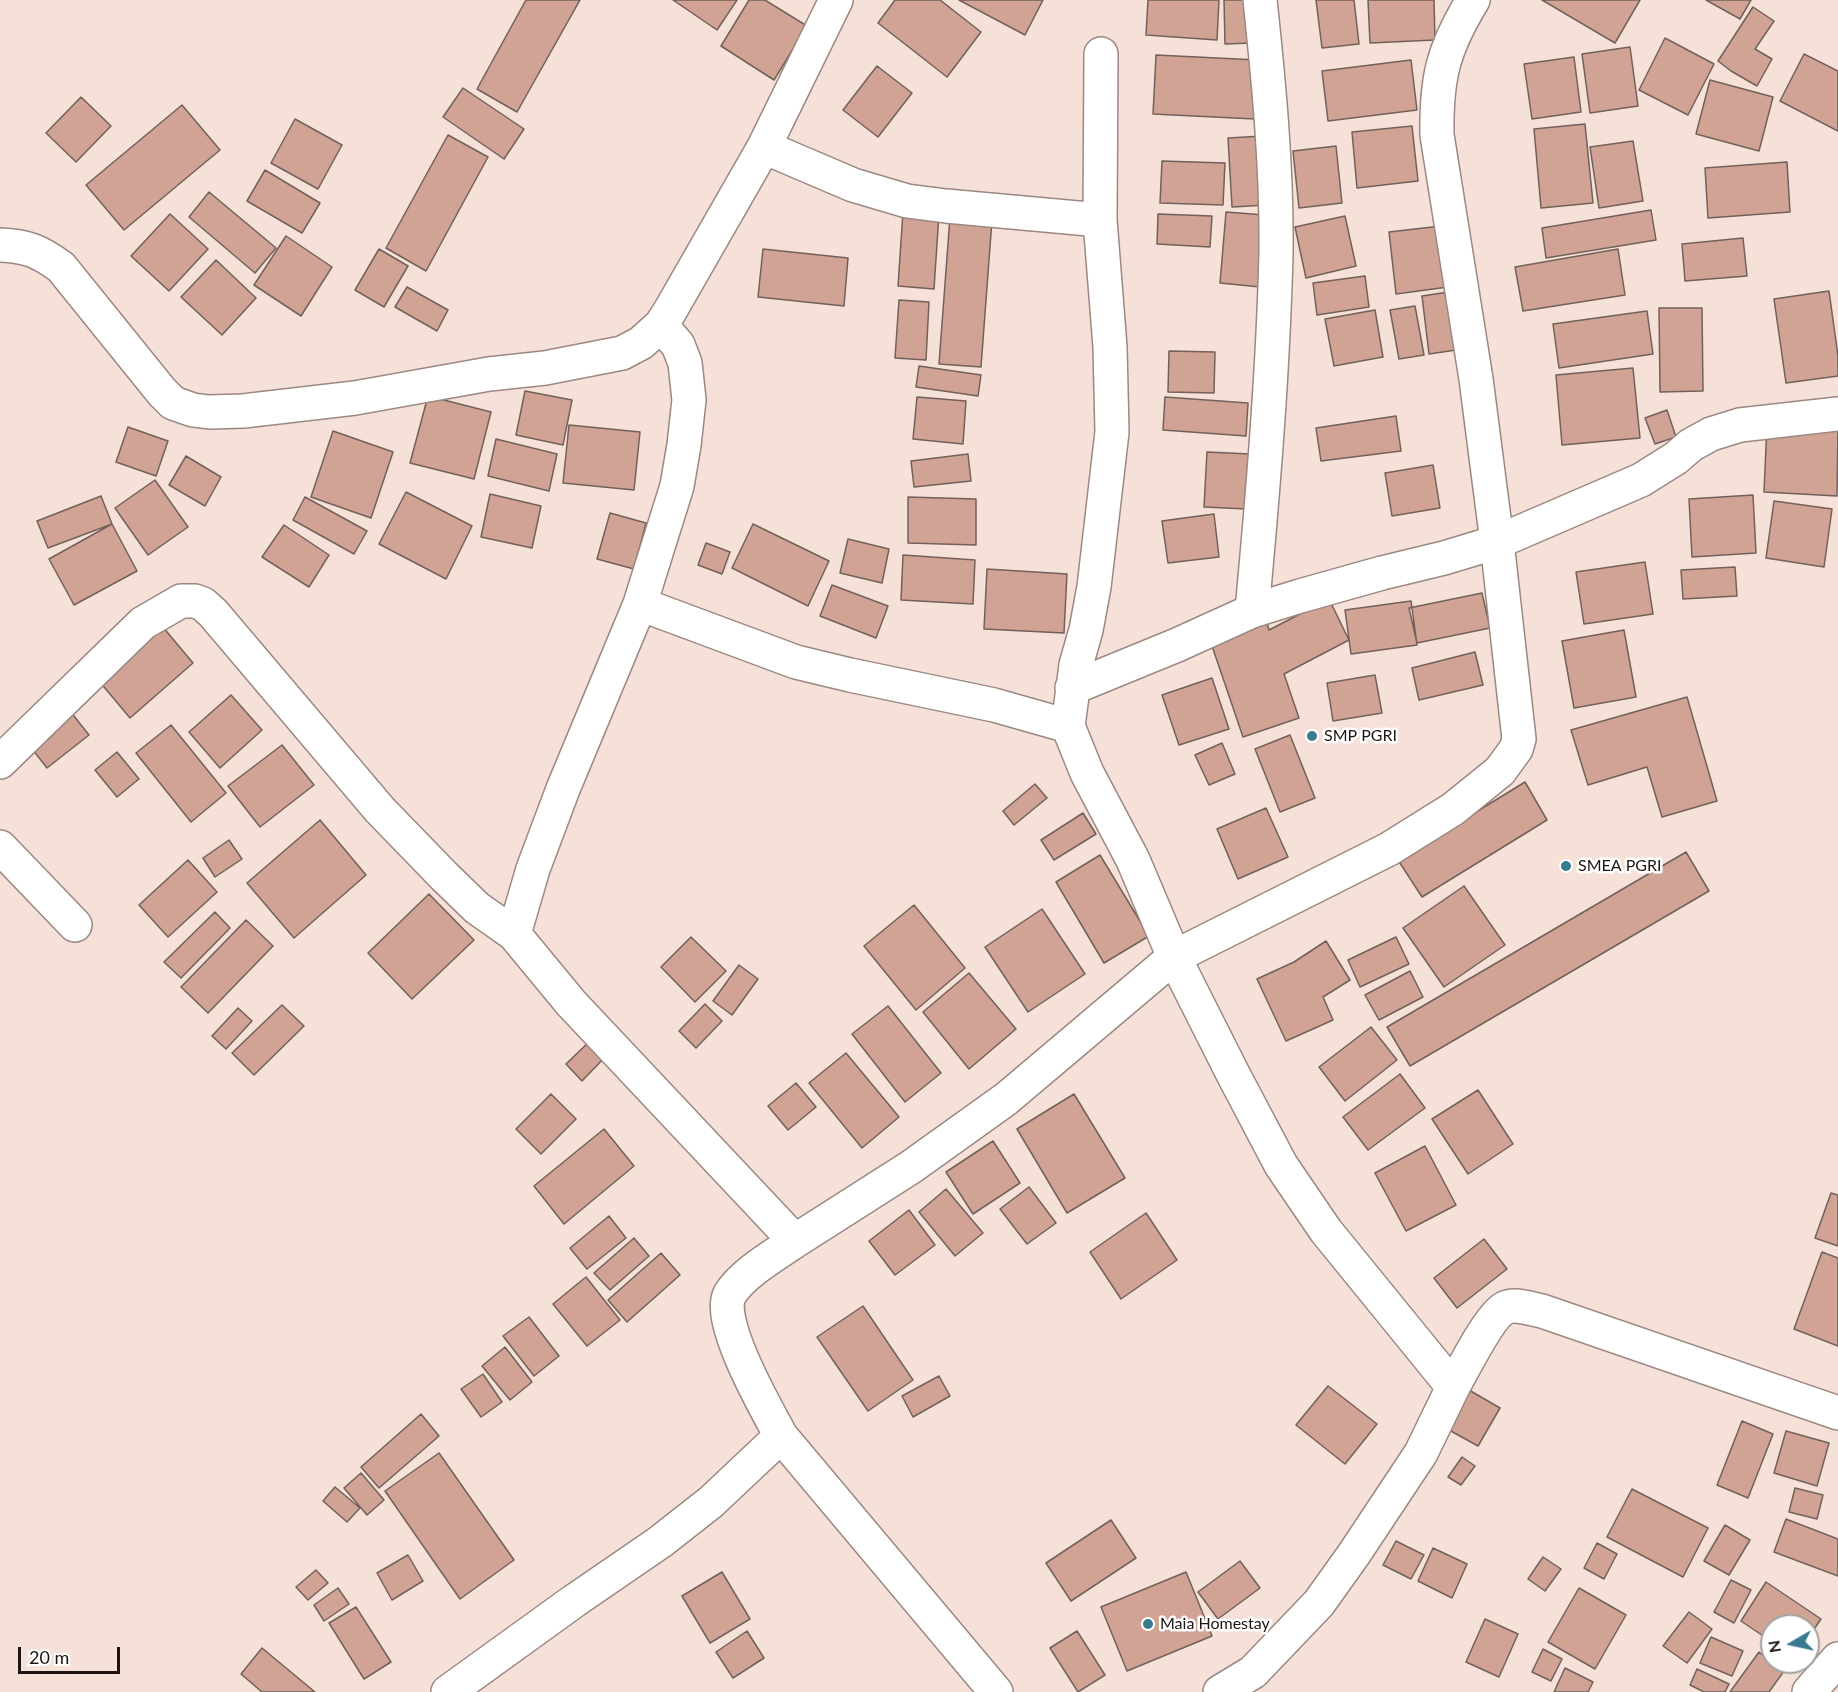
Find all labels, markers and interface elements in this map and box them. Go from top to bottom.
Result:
place label: SMP PGRI [1324,726,1397,746]
marker: SMP PGRI [1305,729,1319,743]
place label: SMEA PGRI [1578,856,1662,876]
marker: SMEA PGRI [1559,859,1573,873]
place label: Maia Homestay [1160,1614,1270,1634]
north arrow [1760,1614,1820,1674]
marker: Maia Homestay [1141,1617,1155,1631]
scale bar [21,1635,123,1673]
text: N [1763,1639,1784,1654]
text: 20 m [29,1646,69,1668]

